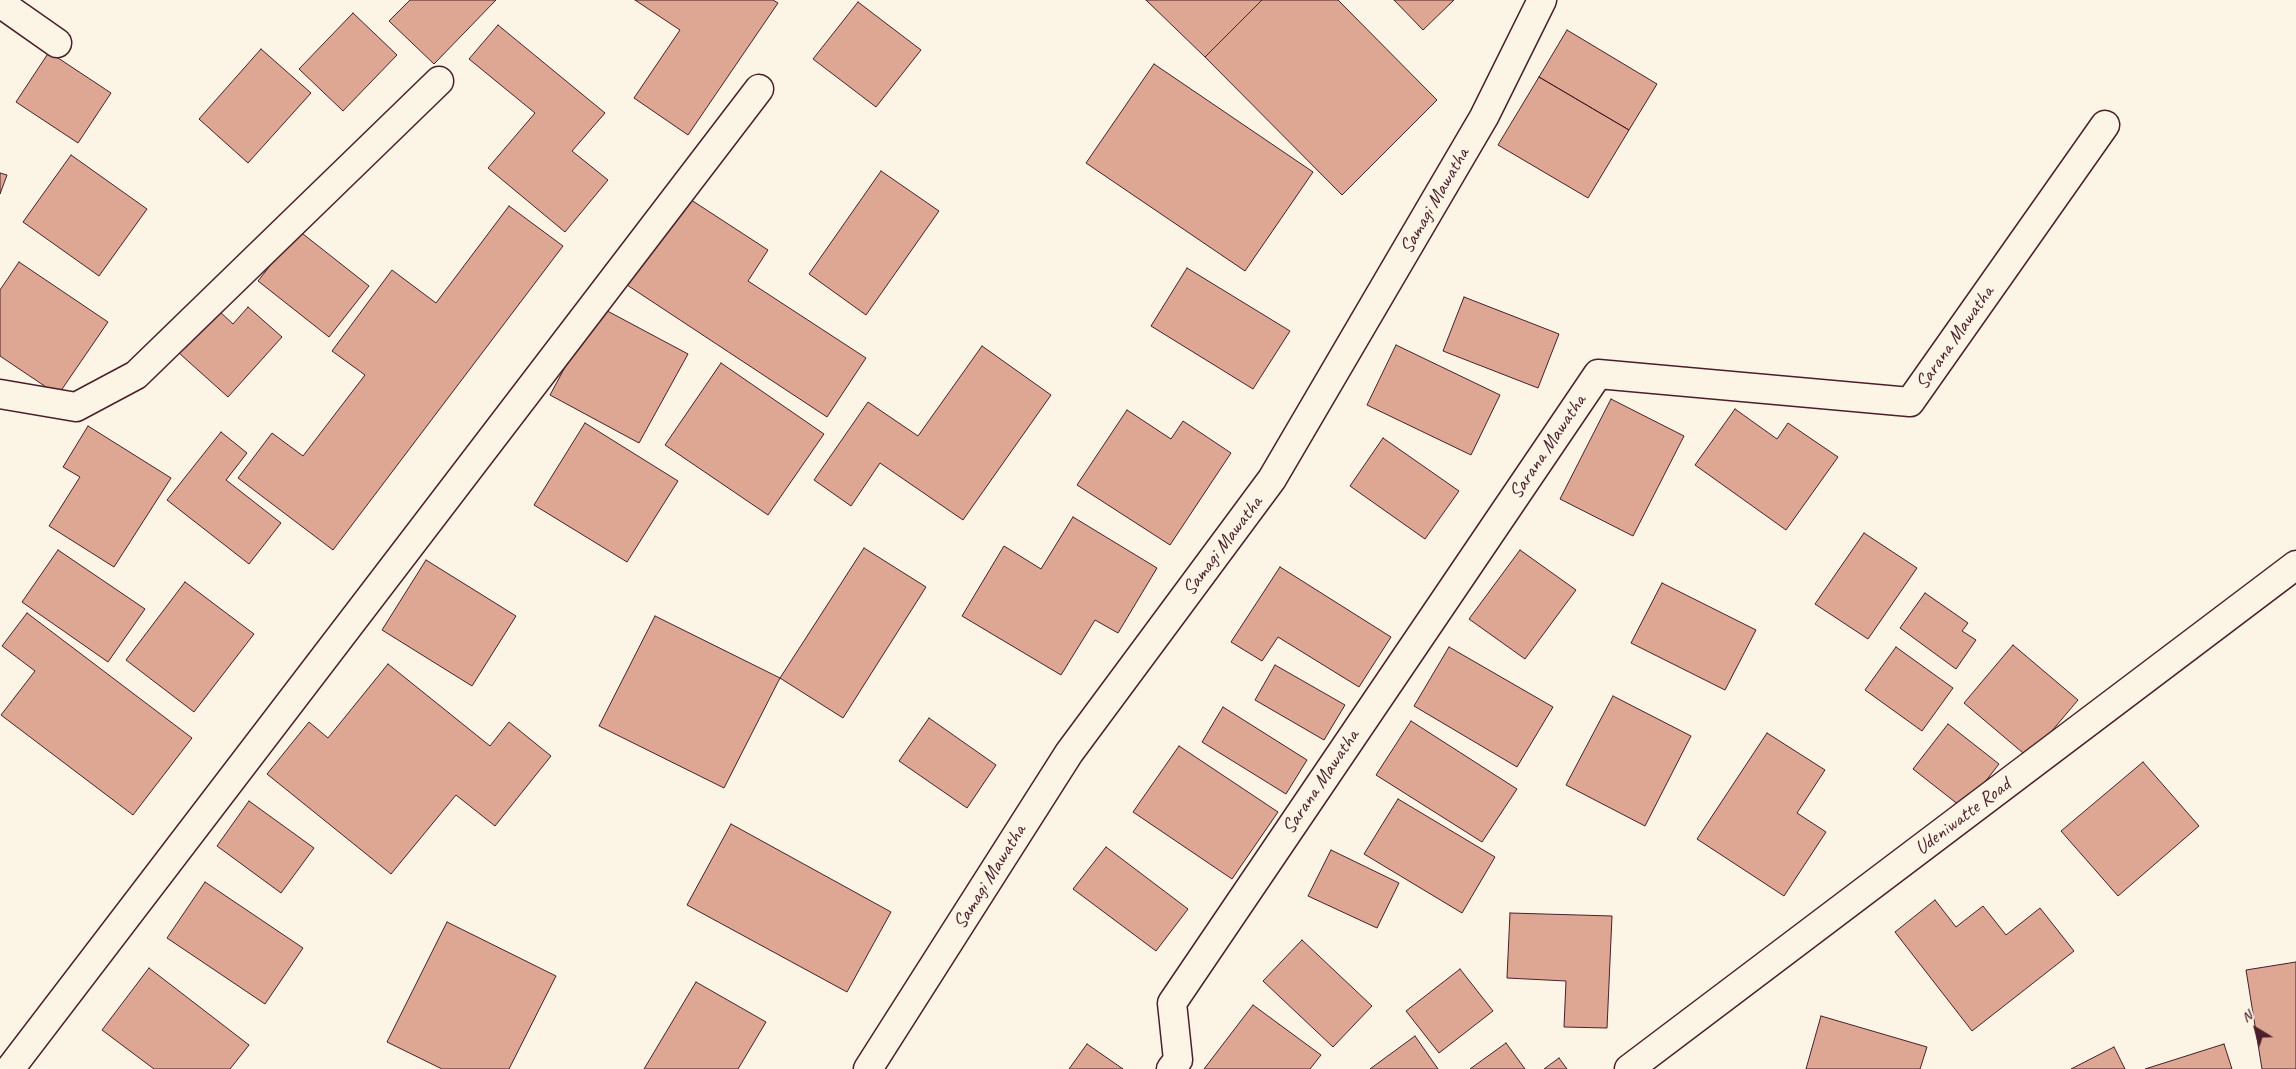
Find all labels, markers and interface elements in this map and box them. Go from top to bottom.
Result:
street label: Samagi Mawatha [1395,144,1475,258]
street label: Sarana Mawatha [1911,282,1999,394]
street label: Sarana Mawatha [1504,390,1592,504]
street label: Samagi Mawatha [1178,492,1268,600]
street label: Sarana Mawatha [1277,725,1365,839]
street label: Udeniwatte Road [1911,773,2015,861]
street label: Samagi Mawatha [948,820,1032,934]
north arrow [2231,1004,2281,1054]
text: N [2238,1007,2255,1026]

